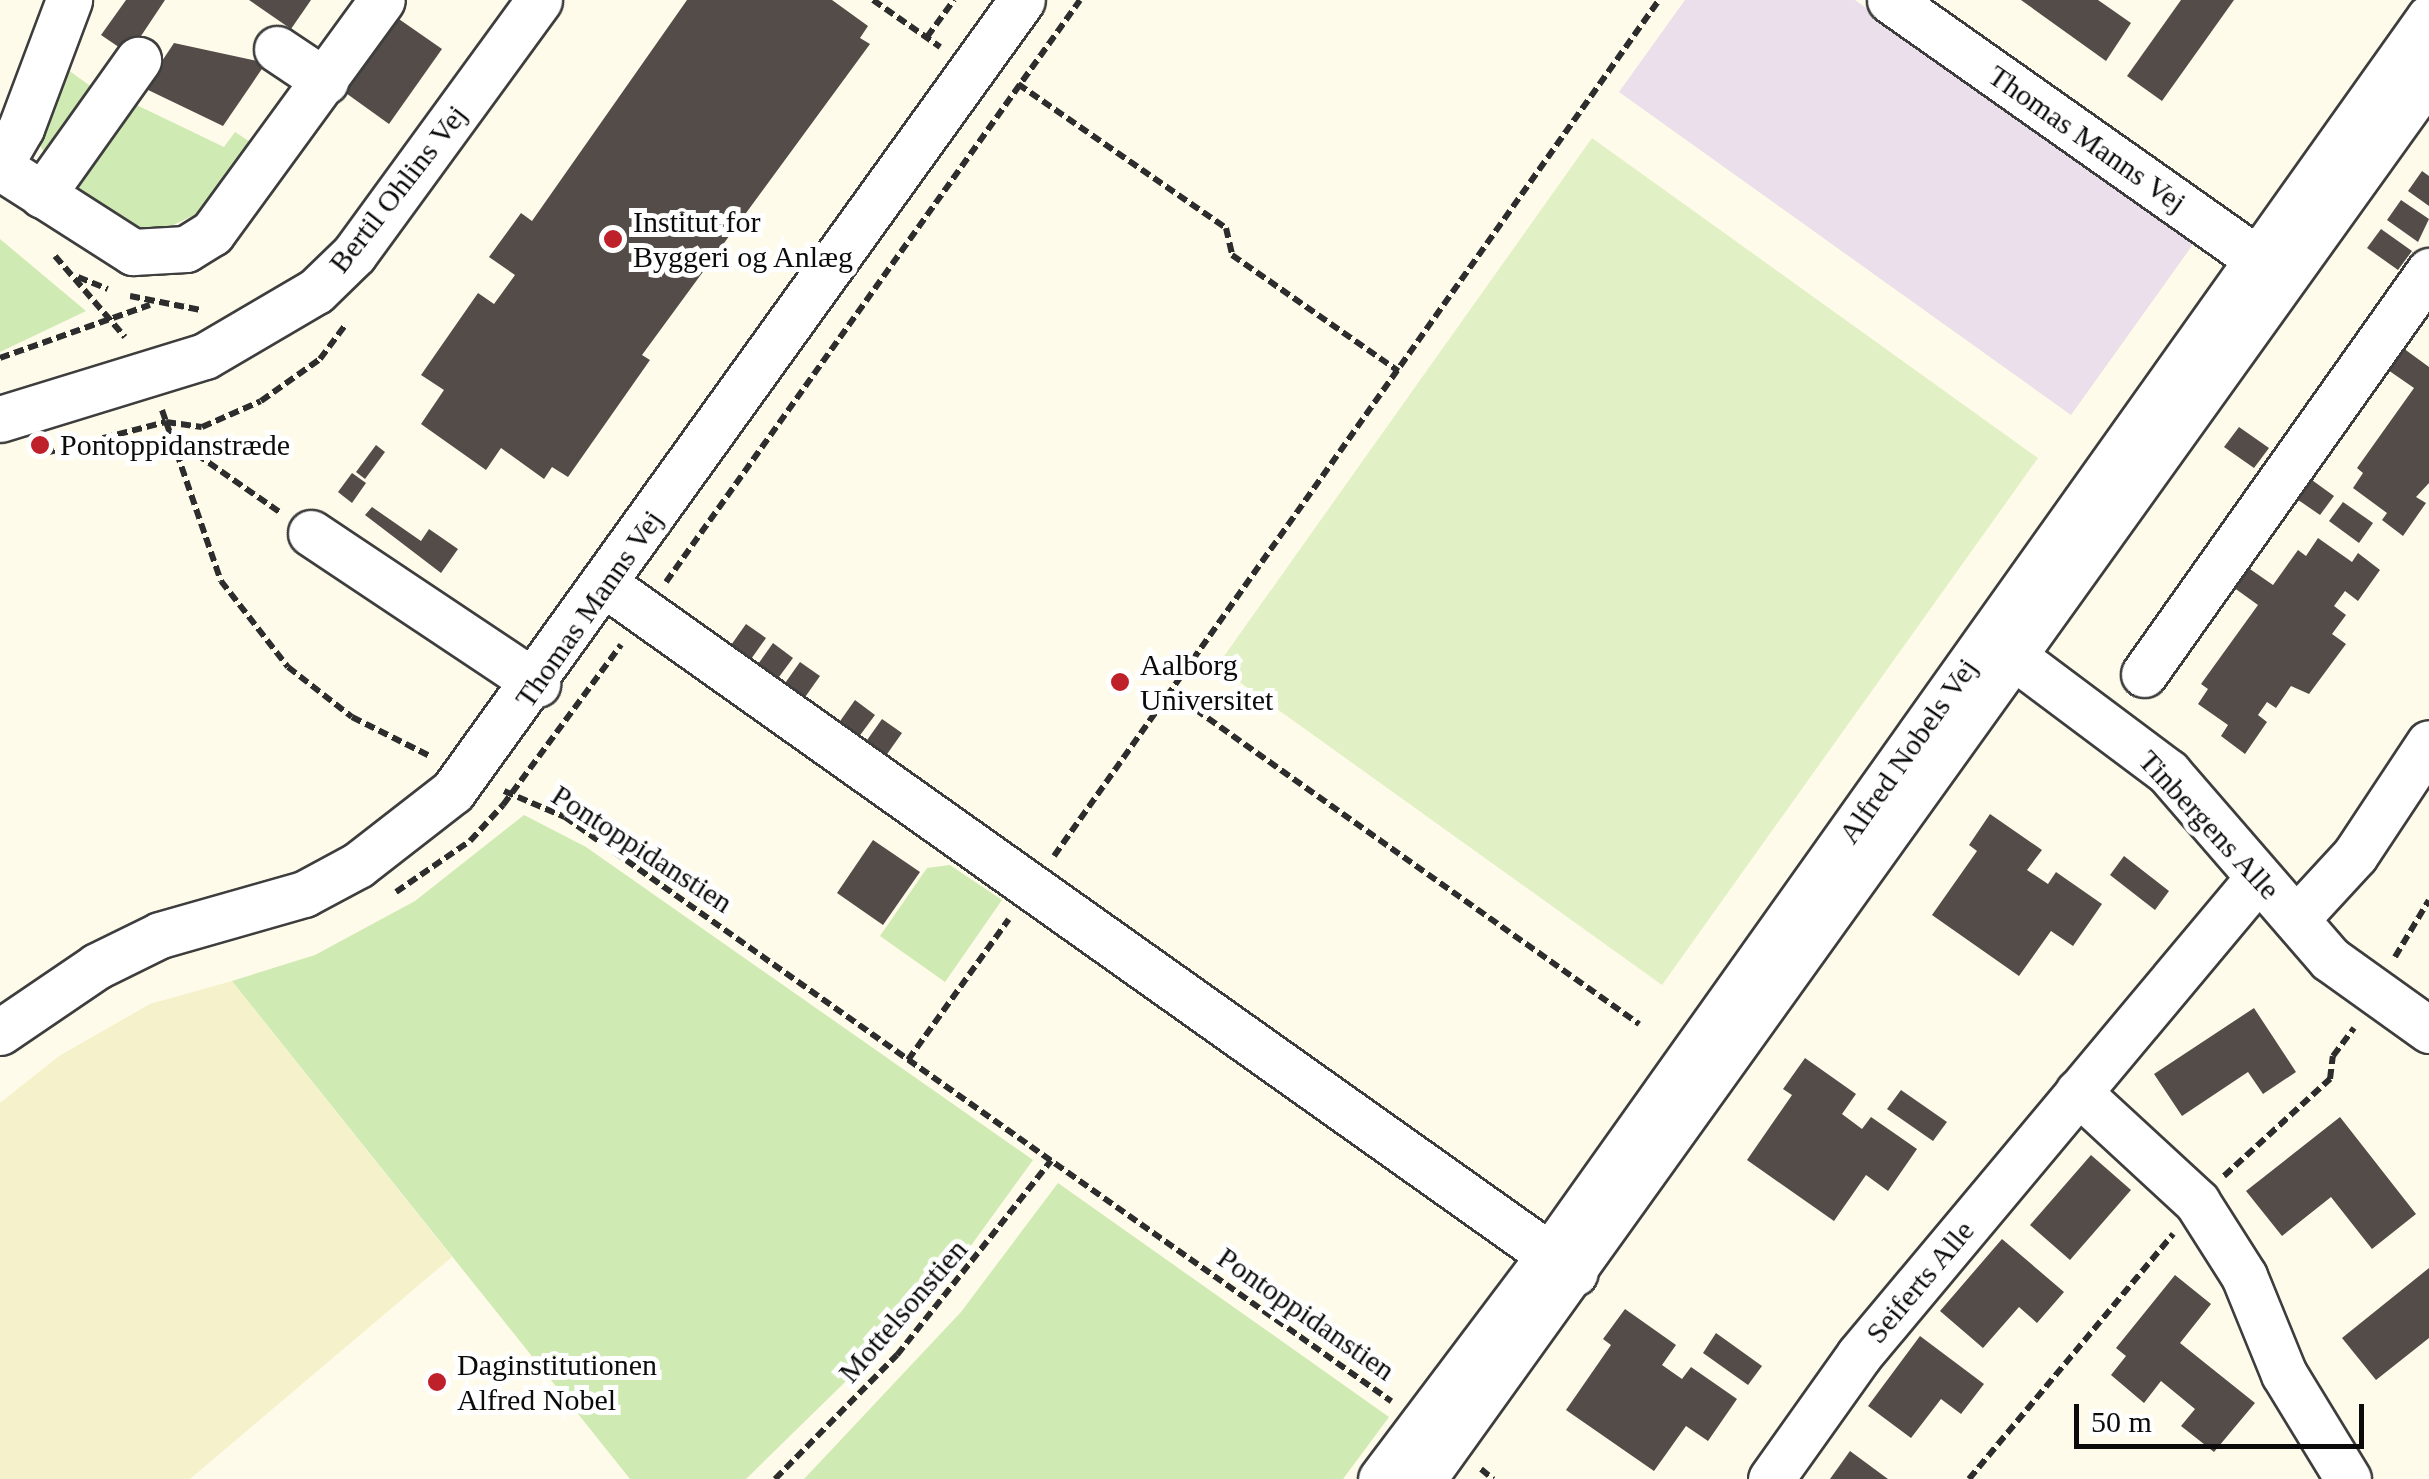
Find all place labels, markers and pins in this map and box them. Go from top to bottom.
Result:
place label: Institut for Byggeri og Anlæg [633,204,855,274]
marker: Institut for Byggeri og Anlæg [602,228,624,250]
place label: Pontoppidanstræde [60,427,290,463]
marker: Pontoppidanstræde [29,434,51,456]
place label: Aalborg Universitet [1140,647,1273,718]
marker: Aalborg Universitet [1109,671,1131,693]
place label: Daginstitutionen Alfred Nobel [457,1347,657,1418]
marker: Daginstitutionen Alfred Nobel [426,1371,448,1393]

